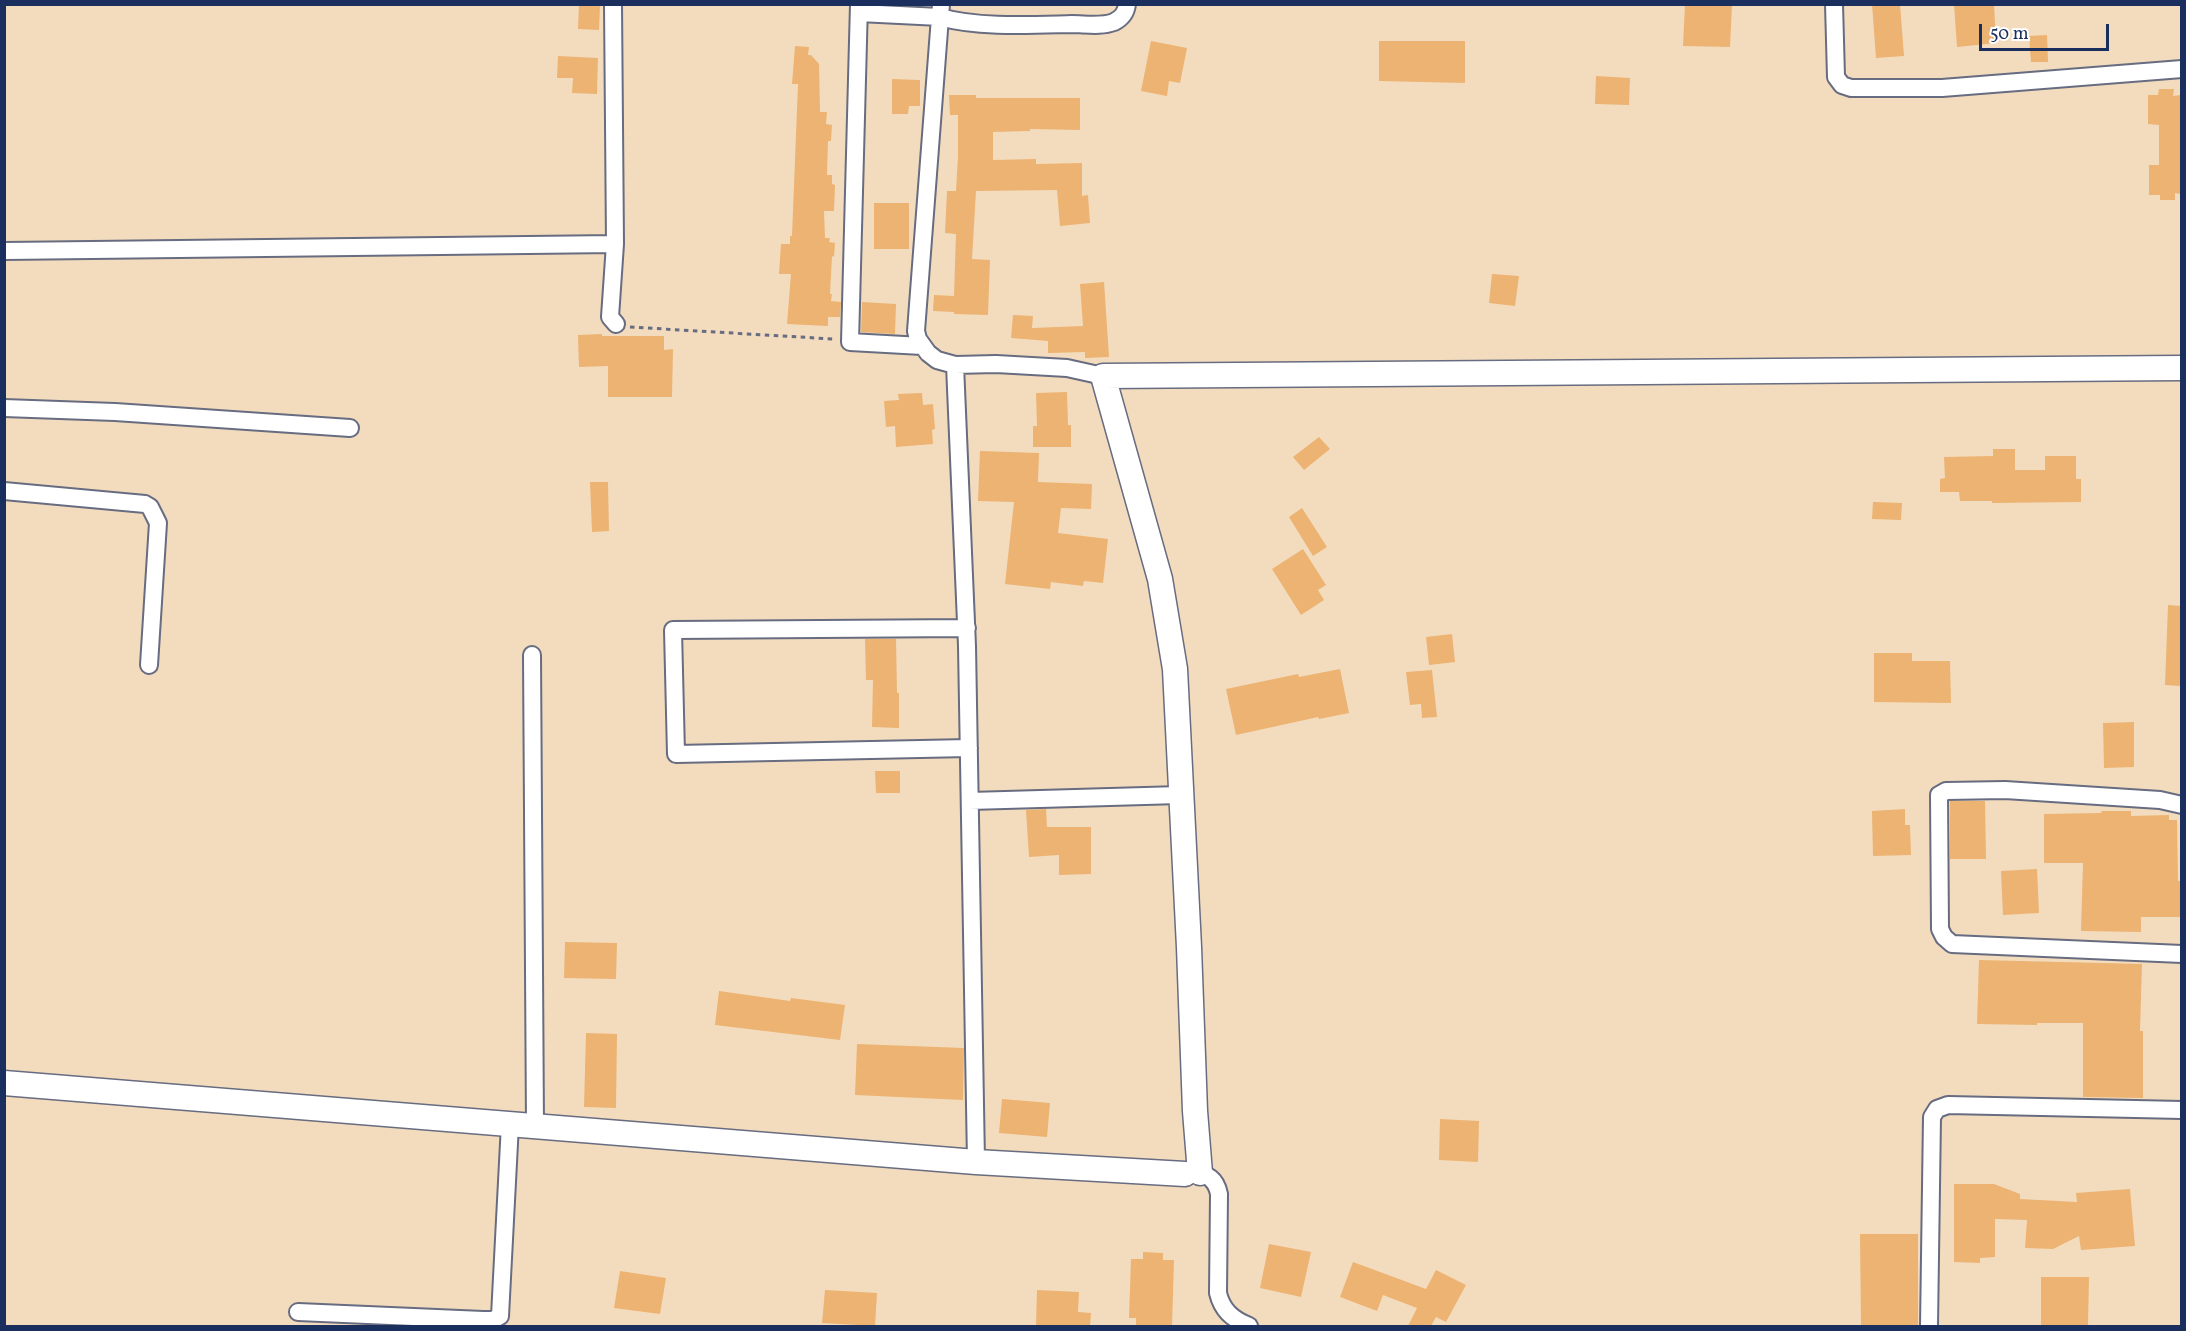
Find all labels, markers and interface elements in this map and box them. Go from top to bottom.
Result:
scale bar [1982,12,2112,50]
text: 50 m [1990,22,2029,47]

